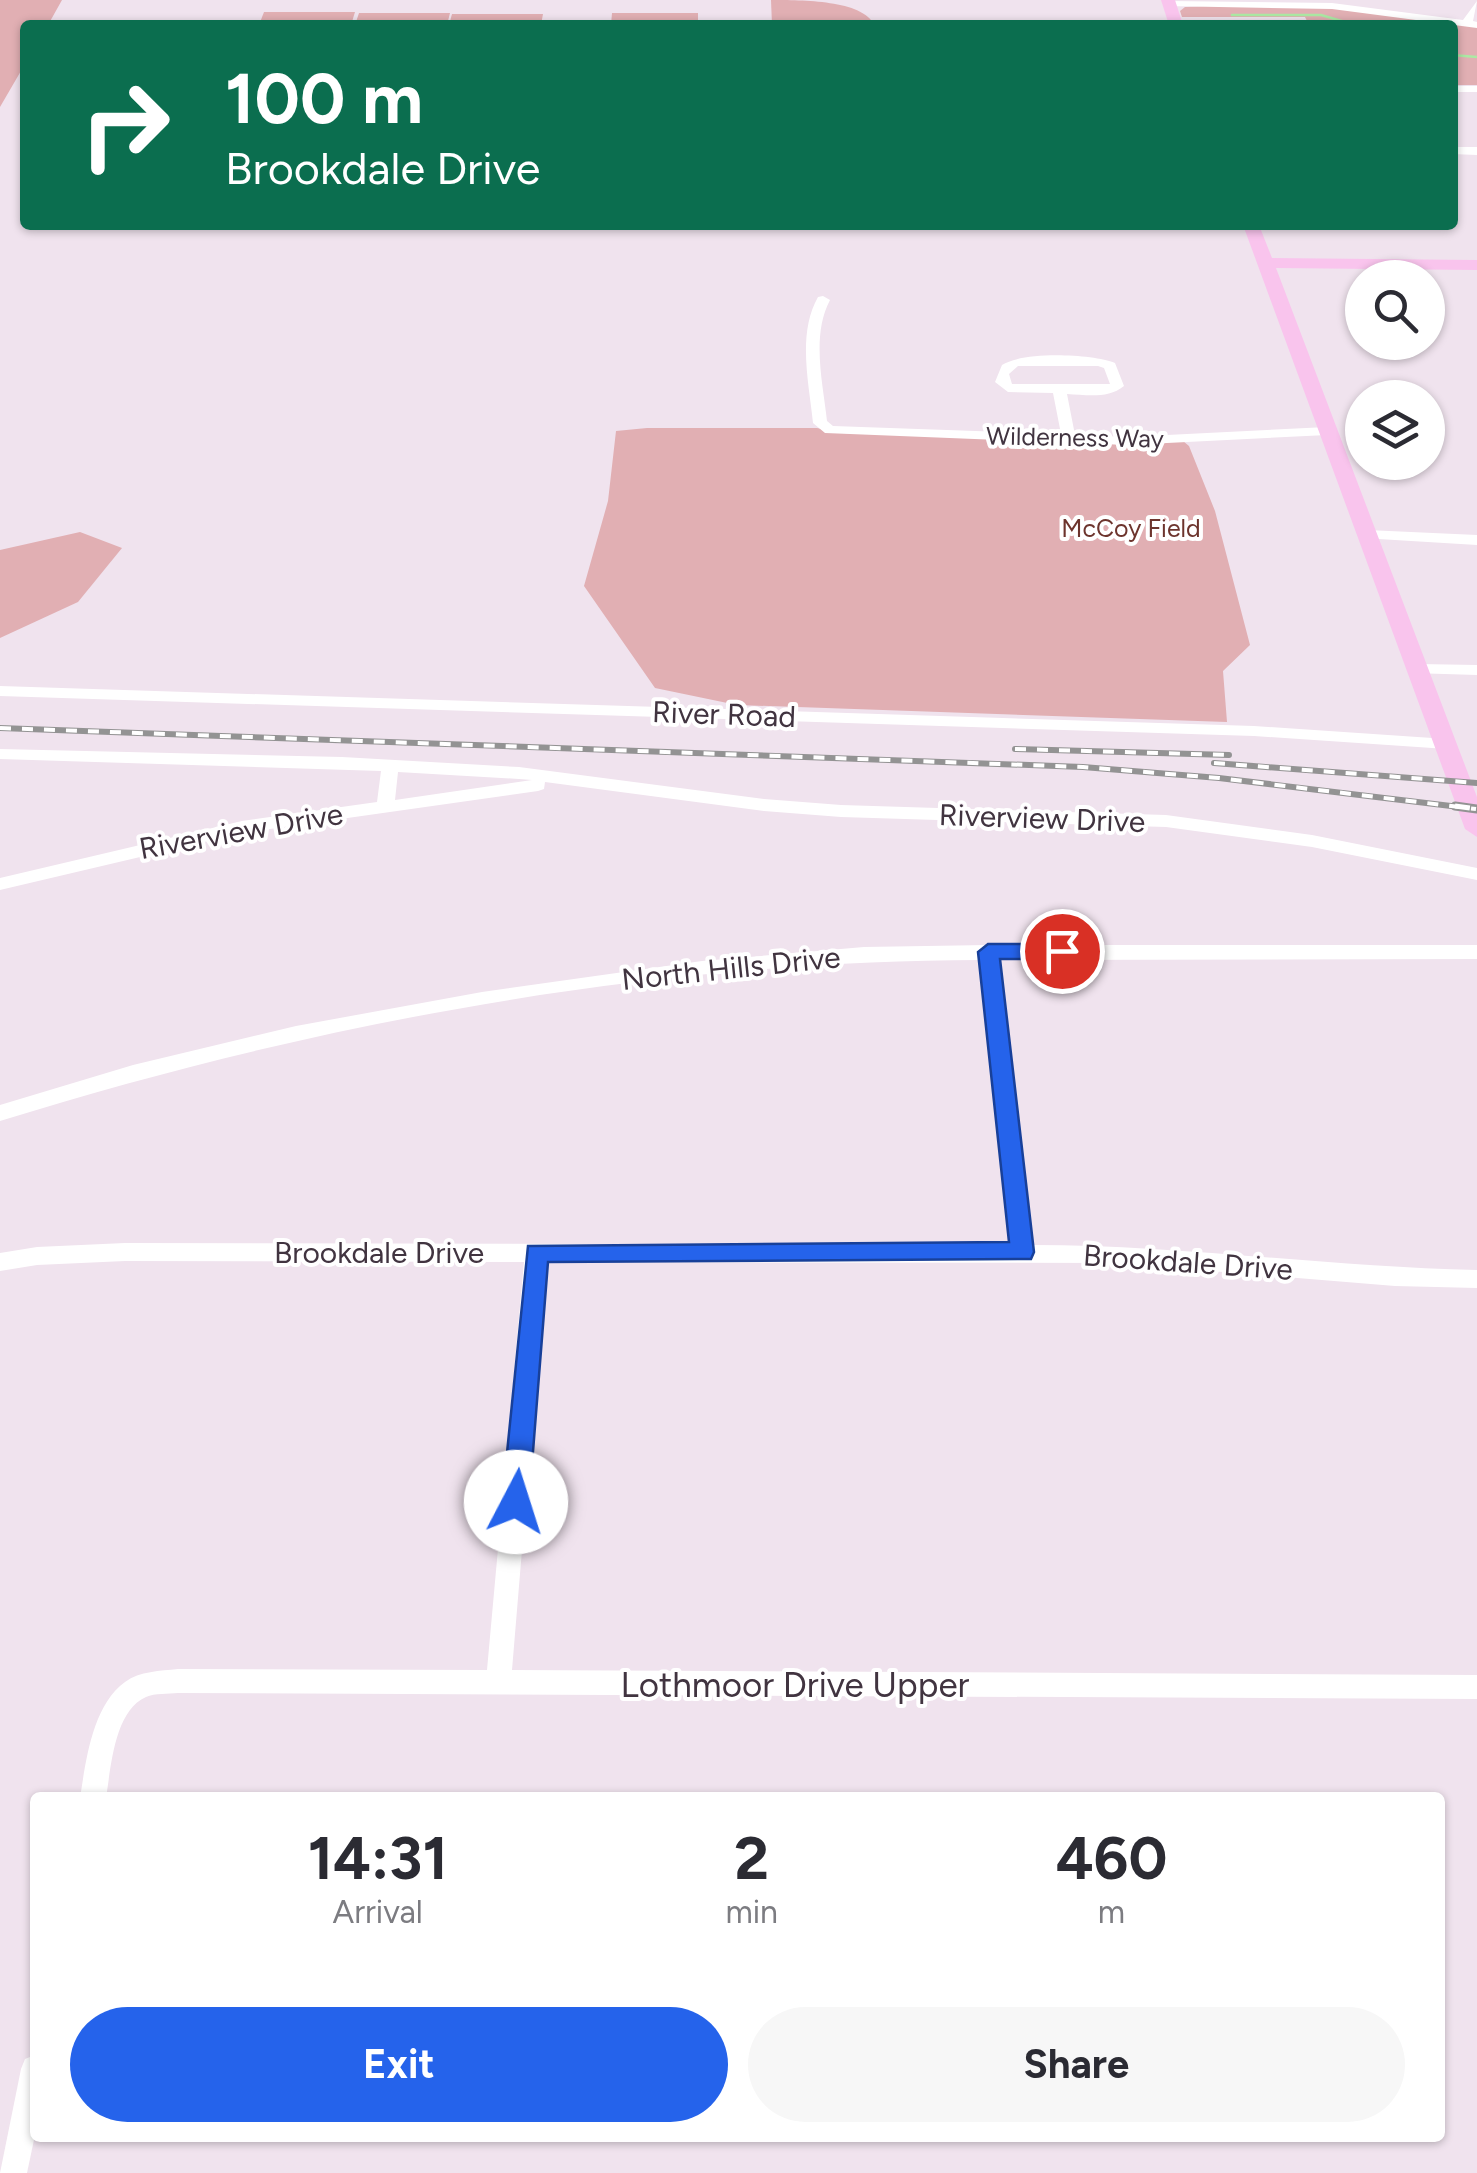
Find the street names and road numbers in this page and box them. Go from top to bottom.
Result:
street label: Wilderness Way [986,420,1164,454]
street label: River Road [651,693,797,735]
street label: Riverview Drive [136,795,346,867]
street label: Riverview Drive [938,796,1146,840]
street label: North Hills Drive [620,938,842,998]
street label: Brookdale Drive [274,1234,484,1271]
street label: Brookdale Drive [1082,1236,1294,1288]
street label: Lothmoor Drive Upper [621,1664,970,1706]

